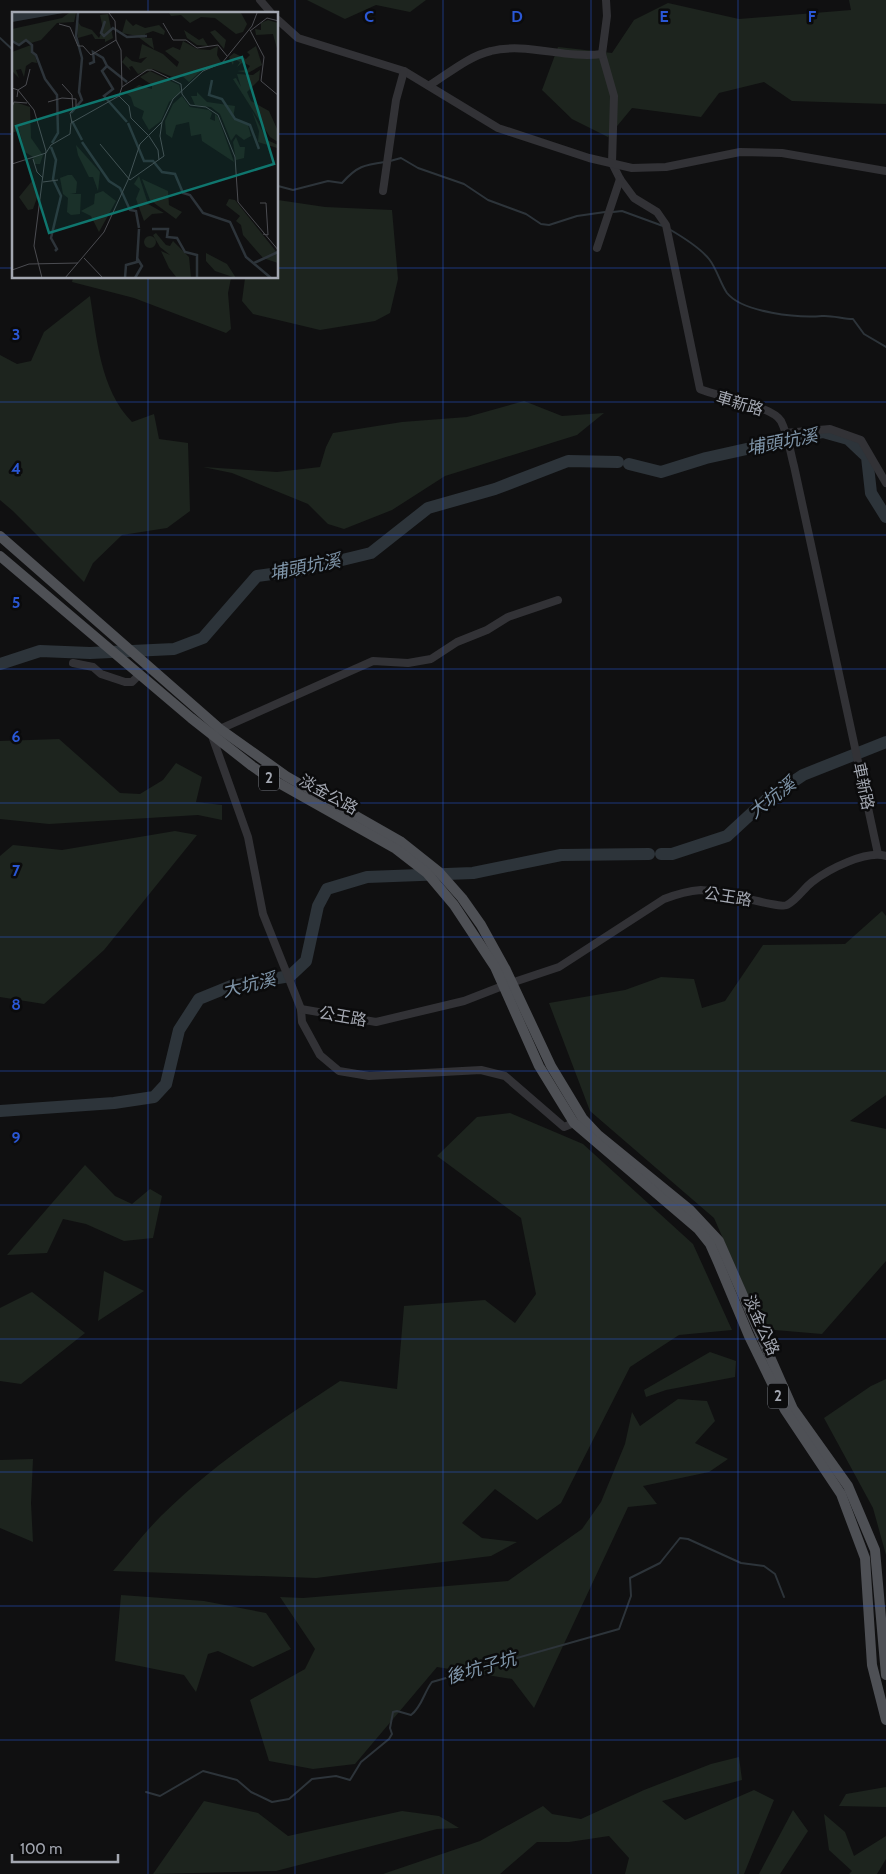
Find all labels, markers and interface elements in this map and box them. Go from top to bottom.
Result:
text: C [364,7,374,26]
text: D [511,7,523,26]
text: E [659,7,669,26]
text: F [808,7,817,26]
inset map [12,12,279,279]
text: 3 [12,325,20,344]
street label: 車新路 [714,387,766,420]
water label: 埔頭坑溪 [745,424,822,460]
text: 4 [11,459,21,478]
water label: 埔頭坑溪 [268,549,345,585]
text: 5 [12,593,20,612]
text: 6 [12,727,21,746]
street label: 車新路 [849,761,878,812]
road number: 2 [259,766,279,790]
street label: 淡金公路 [296,771,361,818]
water label: 大坑溪 [744,771,802,823]
text: 7 [12,861,21,880]
street label: 公王路 [703,883,753,910]
water label: 大坑溪 [220,968,281,1002]
text: 8 [11,995,21,1014]
street label: 公王路 [318,1003,368,1030]
text: 9 [12,1128,21,1147]
street label: 淡金公路 [740,1292,783,1358]
road number: 2 [768,1384,788,1408]
water label: 後坑子坑 [443,1647,522,1688]
scale bar [12,1832,119,1864]
text: 100 m [20,1840,62,1858]

